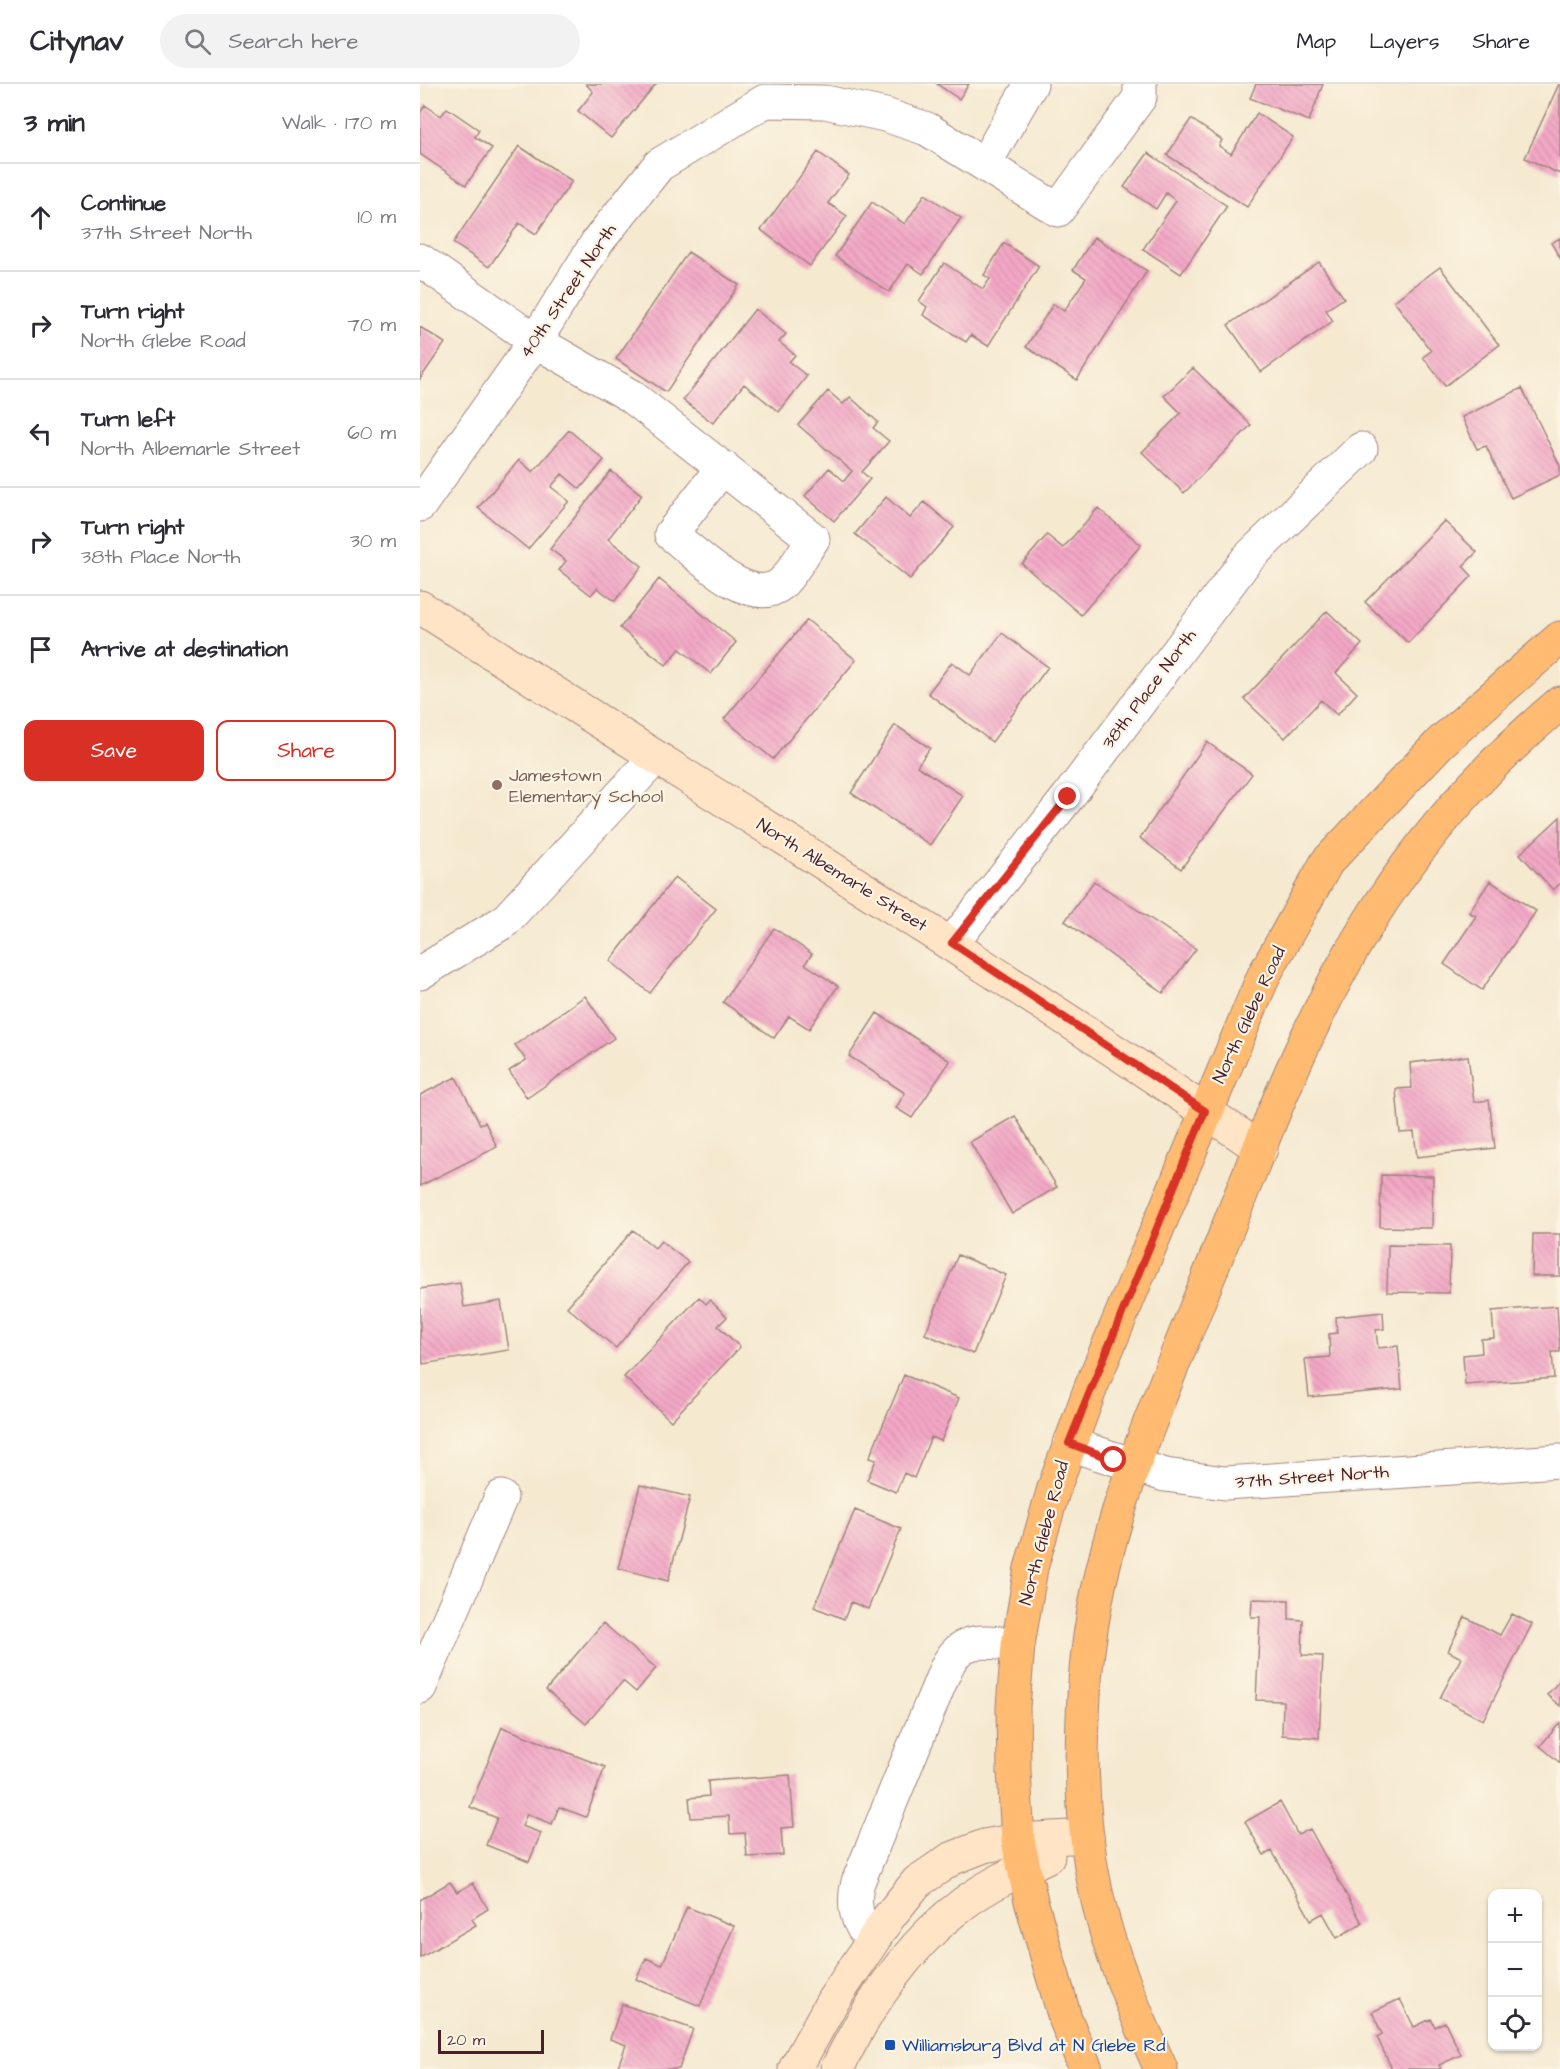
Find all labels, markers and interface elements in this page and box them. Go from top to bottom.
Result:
search box [160,14,580,68]
text: Citynav [30,22,124,61]
icon: search [181,25,214,58]
text: Search here [229,26,358,57]
text: Map [1296,27,1336,56]
text: Layers [1369,27,1439,56]
text: Share [1472,27,1530,56]
text: 3 min [24,105,85,141]
text: Walk · 170 m [282,109,396,137]
text: Continue [81,188,166,219]
icon: ahead [24,201,57,234]
text: 10 m [357,203,396,231]
text: 37th Street North [81,219,252,247]
street label: 40th Street North [514,219,622,363]
text: Turn right [81,296,184,327]
icon: right [24,309,57,342]
text: 70 m [348,311,396,339]
text: North Glebe Road [81,327,246,355]
text: Turn left [81,404,175,435]
icon: left [24,417,57,450]
text: 60 m [347,419,396,447]
text: North Albemarle Street [81,435,300,463]
text: Turn right [81,512,184,543]
icon: right [24,525,57,558]
text: 30 m [350,527,396,555]
text: 38th Place North [81,543,241,571]
street label: 38th Place North [1096,624,1202,754]
icon: arrive [24,633,57,666]
text: Arrive at destination [81,634,288,665]
button: Save [24,720,204,781]
button: Share [216,720,396,781]
place label: Jamestown Elementary School [509,763,664,810]
marker: Jamestown Elementary School [490,778,504,792]
route end [1054,783,1080,809]
street label: North Albemarle Street [752,812,933,938]
street label: North Glebe Road [1206,943,1292,1087]
route start [1100,1446,1126,1472]
street label: North Glebe Road [1013,1458,1075,1608]
street label: 37th Street North [1234,1459,1390,1495]
map controls [1488,1889,1542,2051]
button: + [1488,1889,1542,1943]
button: − [1488,1943,1542,1997]
button: locate [1488,1997,1542,2051]
scale bar [438,2027,544,2054]
text: 20 m [447,2029,485,2051]
place label: Williamsburg Blvd at N Glebe Rd [902,2033,1166,2059]
marker: Williamsburg Blvd at N Glebe Rd [883,2038,897,2052]

